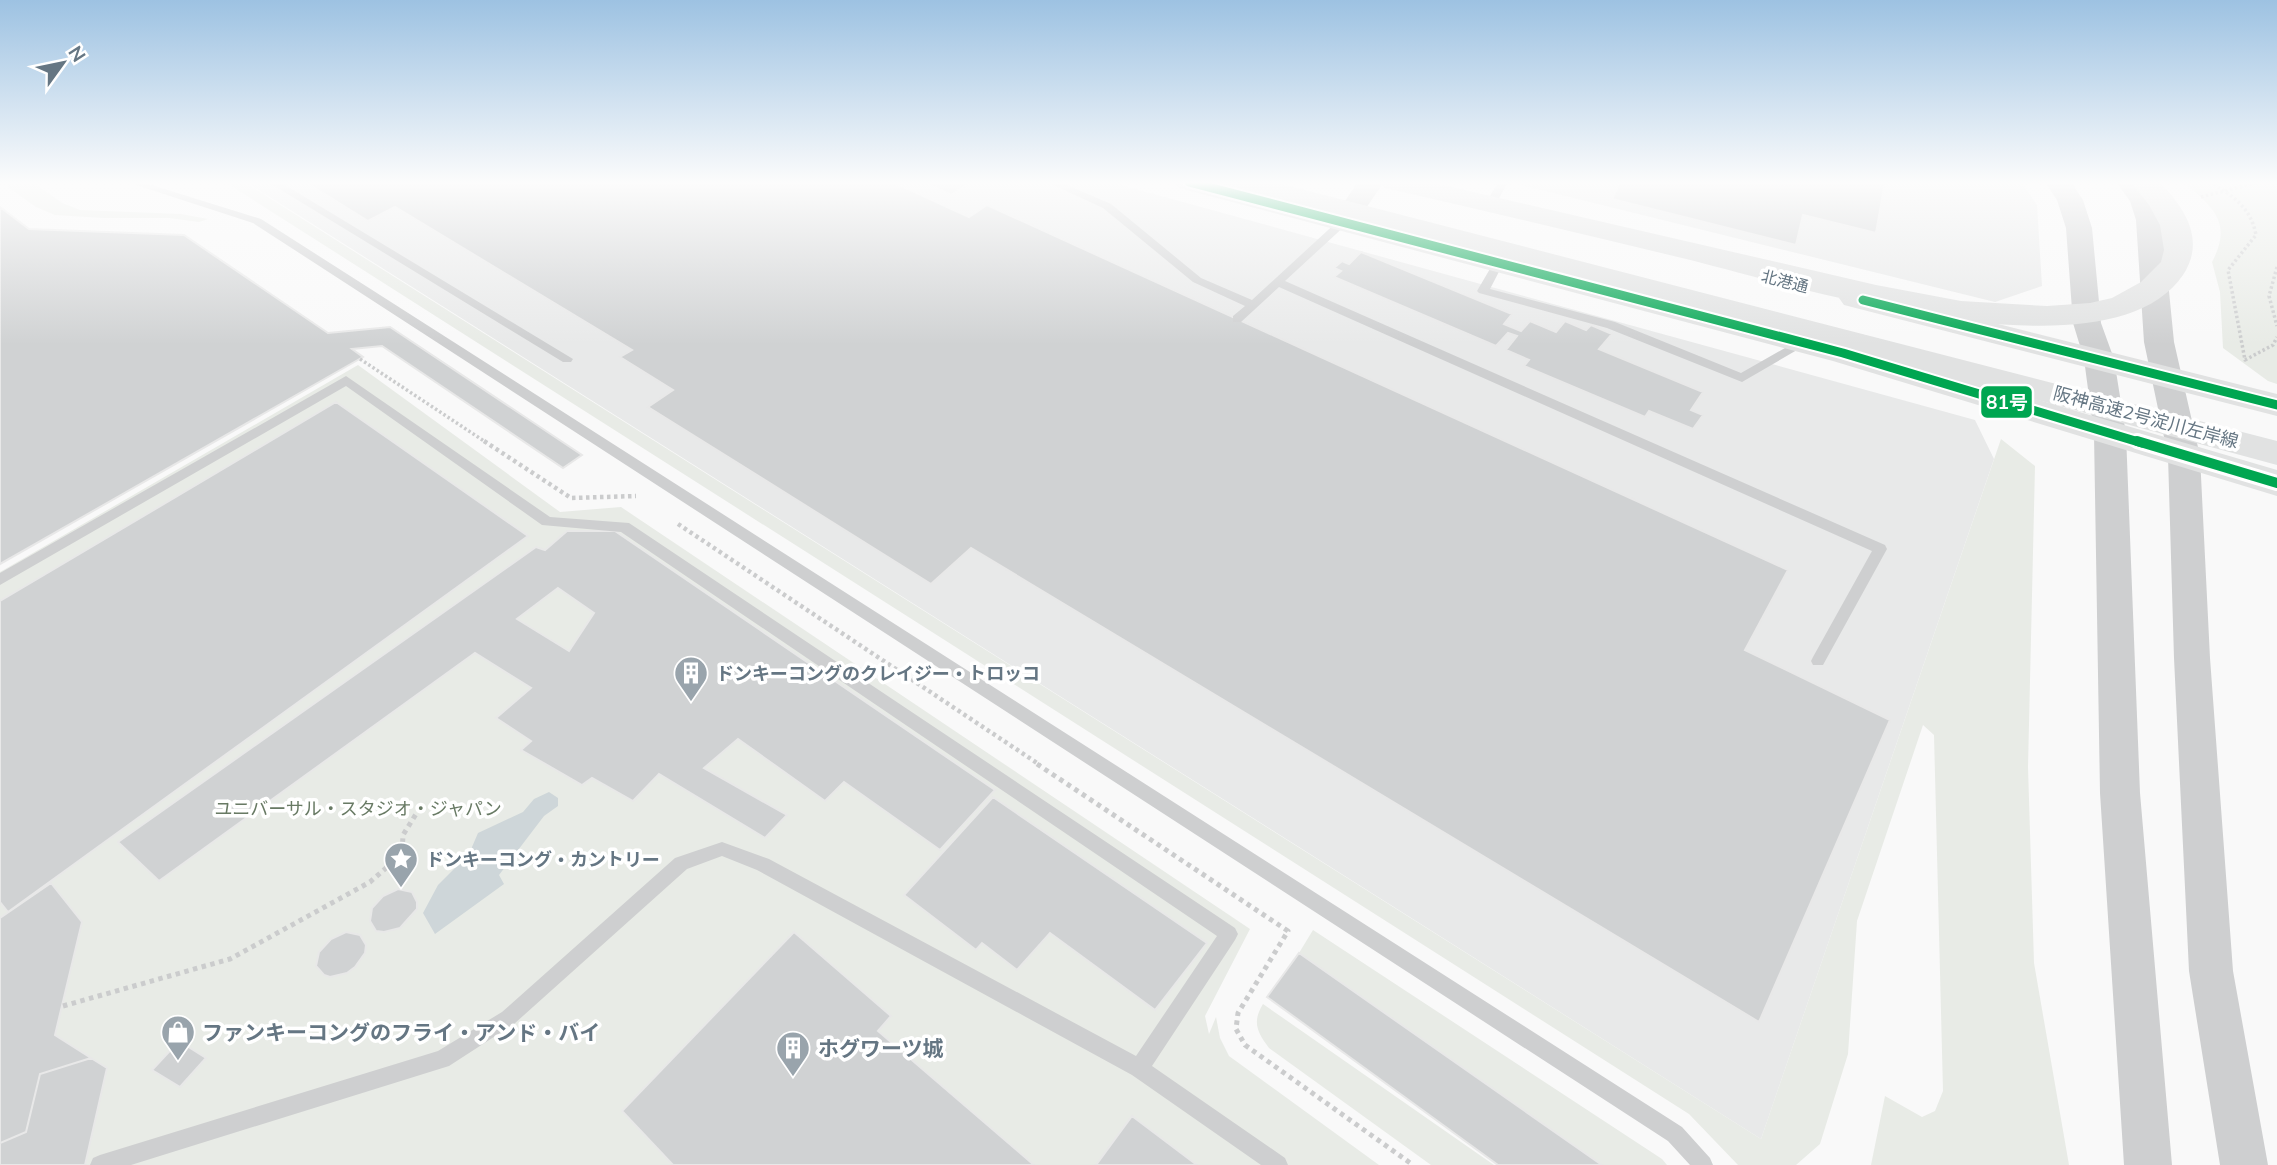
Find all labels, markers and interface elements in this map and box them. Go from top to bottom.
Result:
north arrow [28,28,98,98]
text: N [63,41,91,66]
street label: 北港通 [1759,265,1811,297]
street label: 阪神高速2号淀川左岸線 [2051,381,2241,453]
line badge: 81号 [1980,385,2033,419]
text: 81号 [1986,390,2028,414]
building icon: ドンキーコングのクレイジー・トロッコ [672,654,710,703]
place label: ドンキーコングのクレイジー・トロッコ [716,662,1040,685]
park label: ユニバーサル・スタジオ・ジャパン [214,797,502,820]
place icon: ドンキーコング・カントリー [382,840,420,889]
place label: ドンキーコング・カントリー [426,848,660,871]
shop icon: ファンキーコングのフライ・アンド・バイ [159,1013,197,1062]
place label: ファンキーコングのフライ・アンド・バイ [202,1019,600,1045]
building icon: ホグワーツ城 [774,1029,812,1078]
place label: ホグワーツ城 [818,1035,944,1061]

